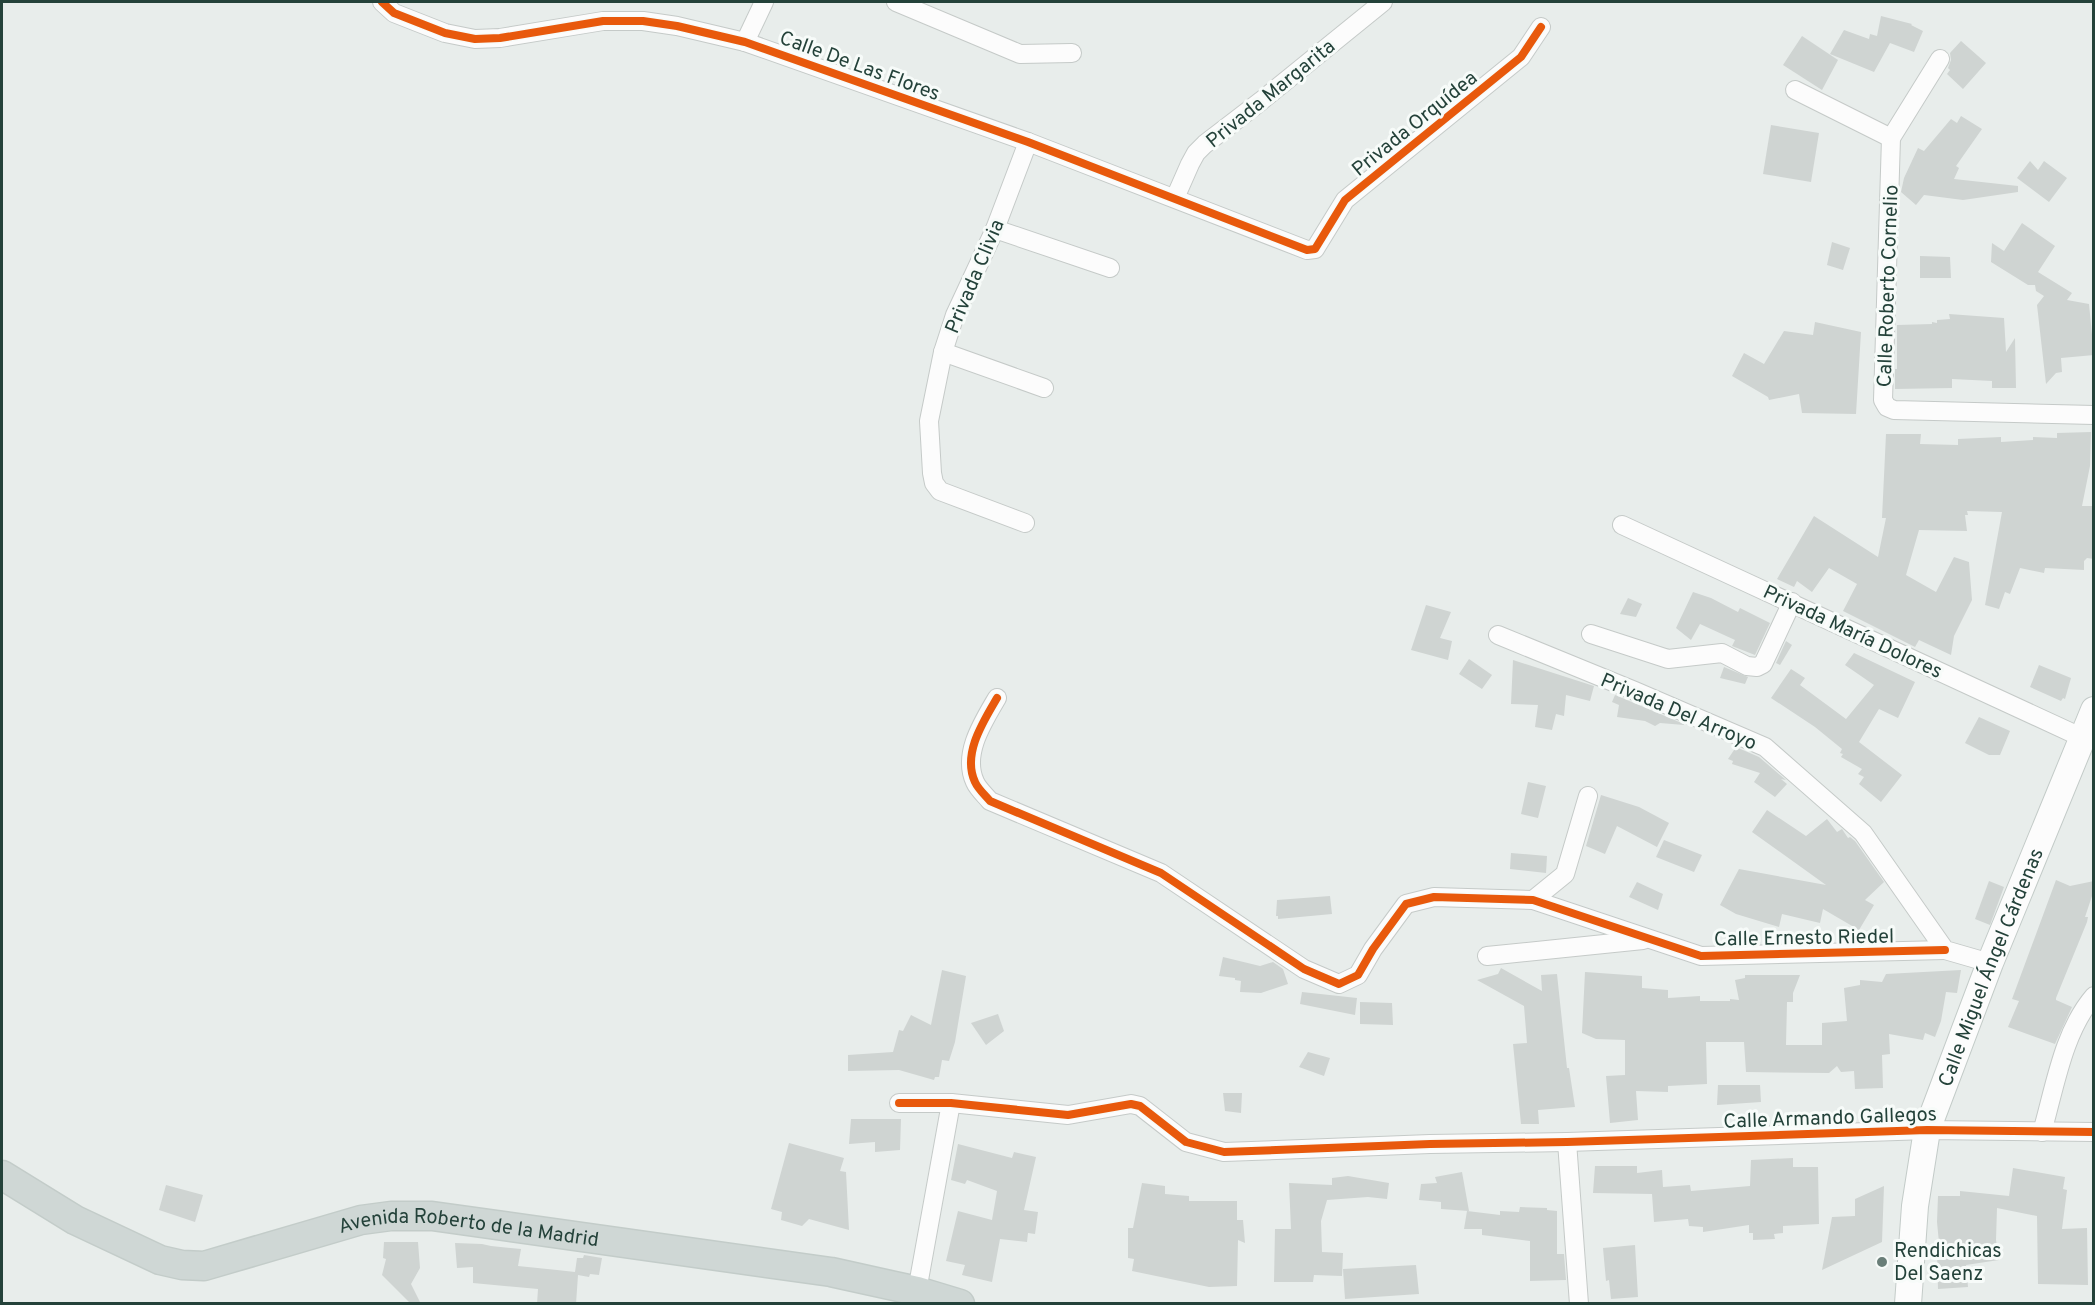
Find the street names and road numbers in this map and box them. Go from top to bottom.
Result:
street label: Calle De Las Flores [776,26,943,108]
street label: Privada Margarita [1201,34,1341,155]
street label: Privada Orquídea [1347,66,1483,183]
street label: Calle Roberto Cornelio [1872,184,1906,388]
street label: Privada Clivia [940,216,1012,338]
street label: Privada María Dolores [1758,580,1946,686]
street label: Privada Del Arroyo [1596,668,1760,757]
street label: Calle Miguel Ángel Cárdenas [1934,845,2051,1091]
street label: Calle Ernesto Riedel [1714,924,1894,954]
street label: Calle Armando Gallegos [1723,1102,1937,1136]
street label: Avenida Roberto de la Madrid [335,1204,600,1254]

